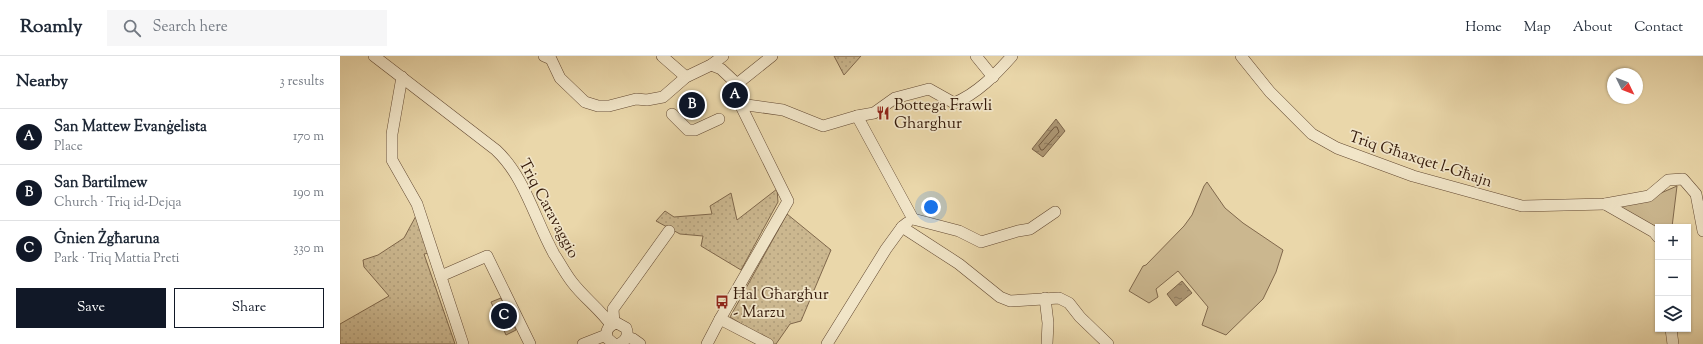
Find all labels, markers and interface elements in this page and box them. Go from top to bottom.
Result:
search box [107,10,387,46]
text: Roamly [20,14,83,41]
icon: search [121,17,143,39]
text: Search here [153,17,228,38]
text: Home [1465,18,1502,38]
text: Map [1524,18,1551,38]
text: About [1573,18,1612,38]
text: Contact [1634,18,1683,38]
north arrow [1607,68,1643,104]
text: Nearby [16,70,68,94]
text: 3 results [279,73,324,91]
pin: A [722,80,748,110]
pin: B [679,90,705,120]
place label: Bottega Frawli Gharghur [894,95,993,136]
restaurant icon: Bottega Frawli Gharghur [875,105,891,121]
text: San Mattew Evanġelista [54,117,207,138]
street label: Triq Għaxqet l-Għajn [1346,126,1495,195]
text: A [24,128,34,146]
text: 170 m [293,128,324,146]
text: Place [54,138,83,156]
street label: Triq Caravaggio [512,155,584,263]
text: San Bartilmew [54,173,148,194]
text: B [25,184,33,202]
text: 190 m [293,184,324,202]
text: Church · Triq id-Dejqa [54,194,182,212]
your location [921,197,941,217]
map controls [1655,224,1691,332]
button: + [1655,224,1691,260]
text: Ġnien Żgħaruna [54,229,160,250]
text: C [24,240,34,258]
text: 330 m [293,240,324,258]
text: Park · Triq Mattia Preti [54,250,180,268]
button: − [1655,260,1691,296]
place label: Ħal Għargħur - Marzu [733,284,829,325]
button: Save [16,288,166,328]
button: Share [174,288,324,328]
bus stop icon: Ħal Għargħur - Marzu [714,294,730,310]
button: layers [1655,296,1691,332]
pin: C [491,301,517,331]

